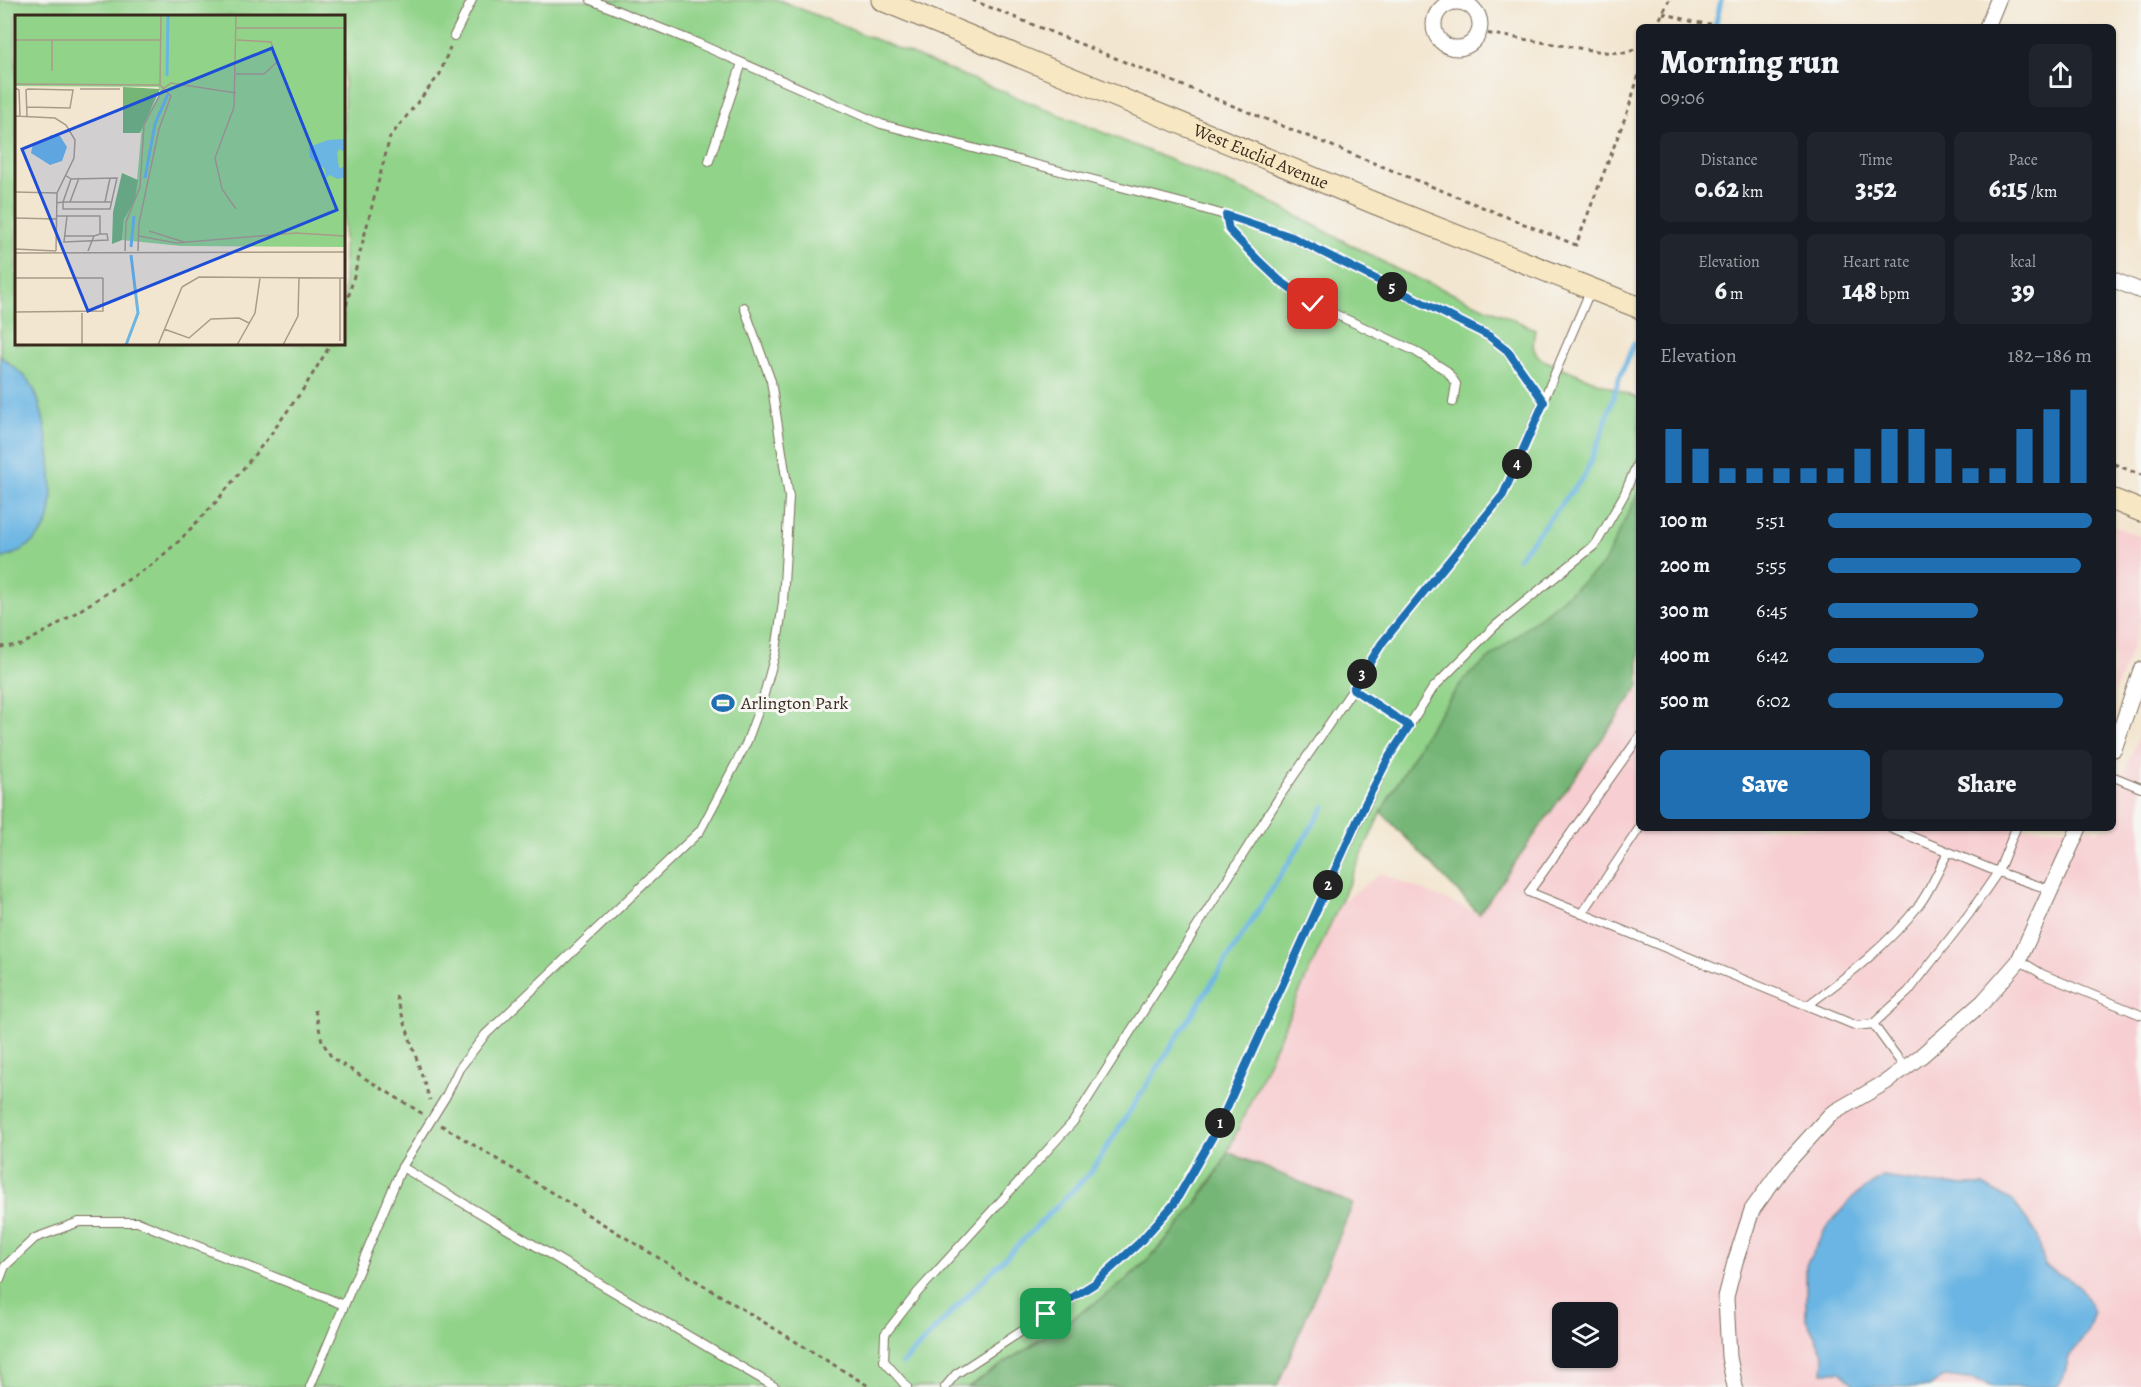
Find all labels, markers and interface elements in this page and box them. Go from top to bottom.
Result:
inset map [15,15,345,345]
text: Morning run [1660,39,1839,84]
button: share [2029,44,2092,107]
text: 09:06 [1660,84,1704,111]
street label: West Euclid Avenue [1189,117,1332,195]
text: Distance [1700,149,1758,171]
text: Time [1859,149,1893,171]
text: Pace [2008,149,2038,171]
text: 0.62 [1695,171,1739,206]
text: 3:52 [1855,171,1897,206]
text: 6:15 [1989,171,2028,206]
text: km [1739,181,1763,203]
text: /km [2028,181,2057,203]
text: Elevation [1698,251,1760,273]
text: Heart rate [1843,251,1909,273]
text: kcal [2010,251,2036,273]
pin: 5 [1377,272,1407,302]
text: 6 [1715,273,1727,308]
text: 148 [1842,273,1877,308]
text: 39 [2011,273,2035,308]
text: 5 [1389,276,1395,298]
pin [1287,278,1338,329]
text: m [1727,283,1743,305]
text: bpm [1877,283,1910,305]
icon: check [1296,287,1329,320]
text: Elevation [1660,342,1737,369]
text: 182–186 m [2007,342,2092,369]
pin: 4 [1502,449,1532,479]
text: 4 [1513,453,1521,475]
text: 100 m [1660,507,1708,534]
text: 5:51 [1756,507,1785,534]
text: 200 m [1660,552,1710,579]
text: 5:55 [1756,552,1787,579]
text: 300 m [1660,597,1709,624]
text: 6:45 [1756,597,1788,624]
text: 400 m [1660,642,1710,669]
text: 6:42 [1756,642,1789,669]
pin: 3 [1347,659,1377,689]
text: 3 [1359,663,1365,685]
text: 500 m [1660,687,1709,714]
text: 6:02 [1756,687,1790,714]
sports icon: Arlington Park [710,690,736,716]
place label: Arlington Park [740,691,849,715]
button: Save [1660,750,1870,819]
button: Share [1882,750,2092,819]
pin: 2 [1313,870,1343,900]
text: 2 [1324,874,1332,896]
pin: 1 [1205,1108,1235,1138]
text: 1 [1217,1112,1223,1134]
pin [1020,1288,1071,1339]
icon: arrive [1029,1297,1062,1330]
map controls [1552,1302,1618,1368]
button: layers [1552,1302,1618,1368]

